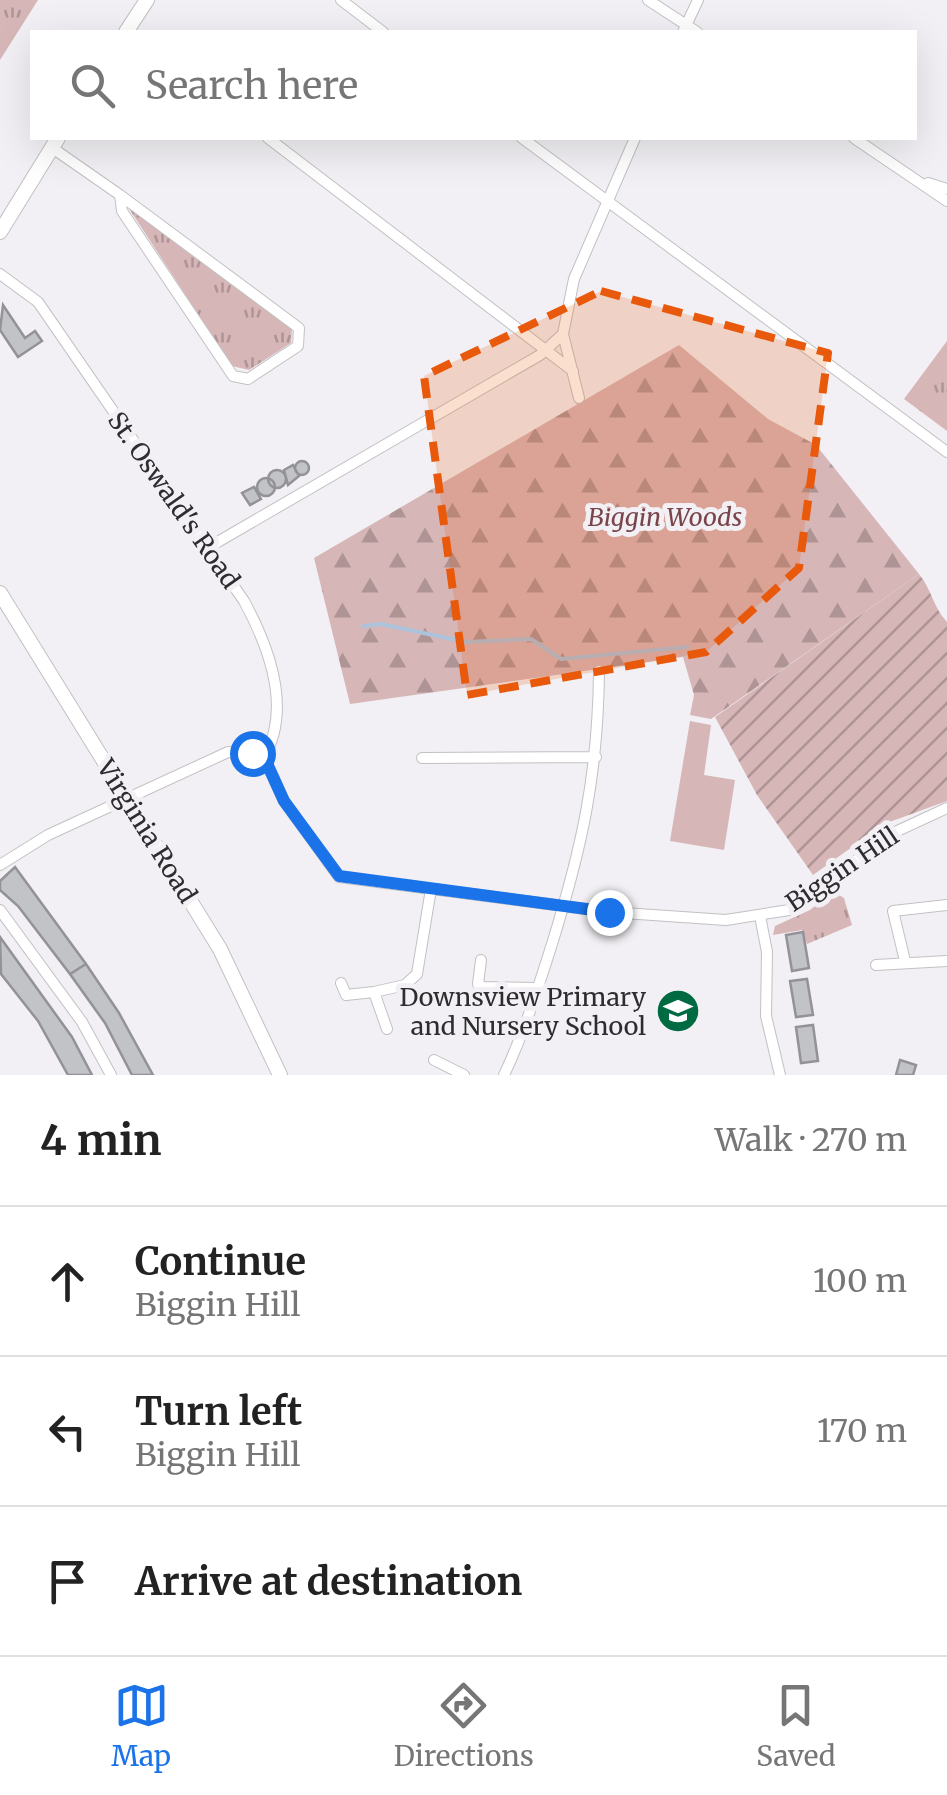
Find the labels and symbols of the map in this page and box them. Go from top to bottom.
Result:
street label: St. Oswald's Road [101,405,247,595]
park label: Biggin Woods [588,501,742,533]
route start [230,731,276,777]
street label: Virginia Road [90,752,204,909]
street label: Biggin Hill [780,819,905,918]
route end [587,890,633,936]
place label: Downsview Primary and Nursery School [399,981,646,1042]
school or university icon: Downsview Primary and Nursery School [655,988,701,1034]

